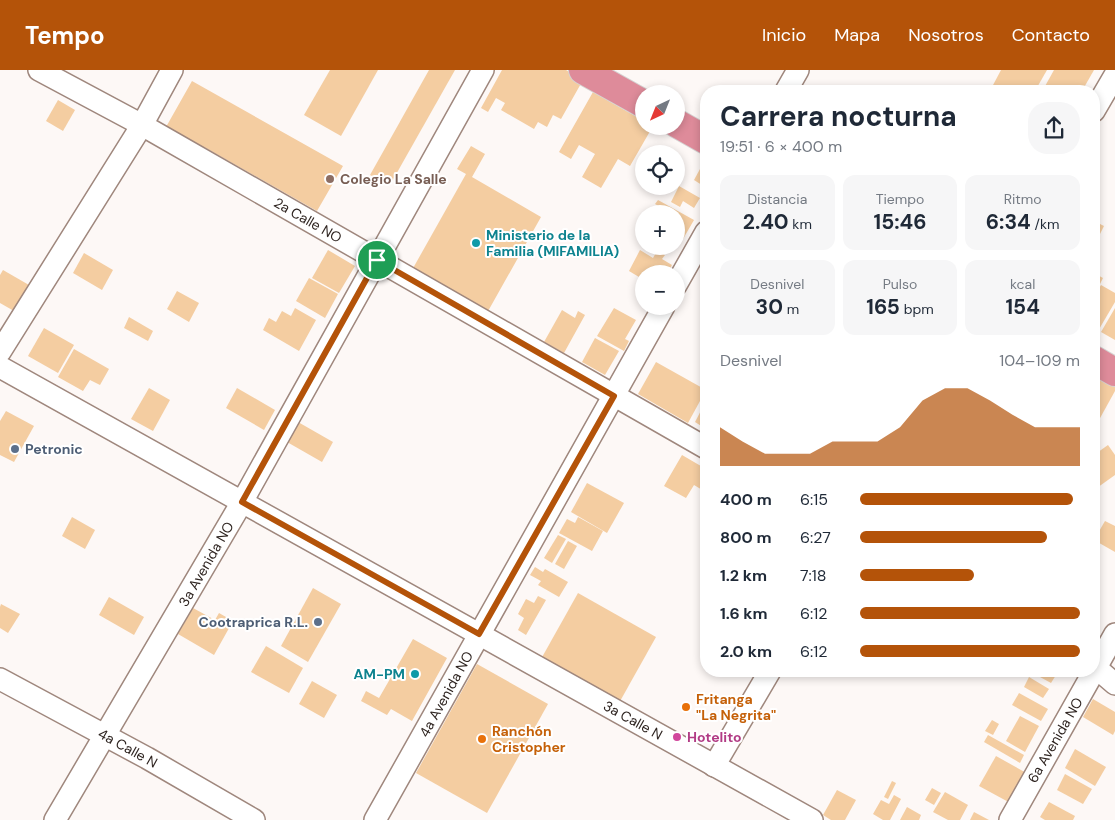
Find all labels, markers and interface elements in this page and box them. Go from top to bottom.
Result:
text: Tempo [25,20,105,51]
text: Inicio [762,23,806,47]
text: Mapa [834,23,880,47]
text: Nosotros [908,23,984,47]
text: Contacto [1012,23,1090,47]
north arrow [635,85,685,135]
map controls [635,85,685,315]
text: Carrera nocturna [720,98,957,135]
button: share [1028,102,1080,154]
text: 19:51 · 6 × 400 m [720,136,842,157]
button: locate [635,145,685,195]
place label: Colegio La Salle [340,170,447,188]
marker: Colegio La Salle [324,173,336,185]
text: Distancia [747,190,807,208]
text: Tiempo [876,190,924,208]
text: Ritmo [1004,190,1042,208]
street label: 2a Calle NO [271,193,345,247]
button: + [635,205,685,255]
text: 2.40 [743,208,789,236]
text: 15:46 [873,208,927,236]
text: 6:34 [986,208,1031,236]
text: km [789,215,812,233]
text: /km [1031,215,1060,233]
place label: Ministerio de la Familia (MIFAMILIA) [486,226,620,260]
marker: Ministerio de la Familia (MIFAMILIA) [470,237,482,249]
pin [356,239,398,281]
icon: arrive [363,246,391,274]
button: − [635,265,685,315]
text: Desnivel [750,275,804,293]
text: Pulso [883,275,917,293]
text: kcal [1010,275,1035,293]
text: 30 [756,293,783,321]
text: 165 [866,293,900,321]
text: 154 [1005,293,1040,321]
text: m [783,300,799,318]
text: bpm [900,300,934,318]
text: Desnivel [720,350,782,371]
text: 104–109 m [999,350,1080,371]
place label: Petronic [25,440,83,458]
marker: Petronic [9,443,21,455]
text: 400 m [720,489,772,510]
text: 6:15 [800,489,828,510]
street label: 3a Avenida NO [174,518,238,610]
text: 800 m [720,527,771,548]
text: 6:27 [800,527,831,548]
text: 1.2 km [720,565,767,586]
text: 7:18 [800,565,827,586]
text: 1.6 km [720,603,768,624]
text: 6:12 [800,603,828,624]
place label: Cootraprica R.L. [198,613,308,631]
marker: Cootraprica R.L. [312,616,324,628]
text: 2.0 km [720,641,772,662]
text: 6:12 [800,641,828,662]
street label: 4a Avenida NO [415,648,477,740]
place label: AM-PM [354,665,405,683]
marker: AM-PM [409,668,421,680]
place label: Fritanga "La Negrita" [696,690,776,724]
street label: 6a Avenida NO [1023,694,1087,786]
street label: 3a Calle N [600,696,666,744]
marker: Fritanga "La Negrita" [680,701,692,713]
place label: Ranchón Cristopher [492,722,566,756]
street label: 4a Calle N [95,724,161,772]
place label: Hotelito [687,728,742,746]
marker: Hotelito [671,731,683,743]
marker: Ranchón Cristopher [476,733,488,745]

